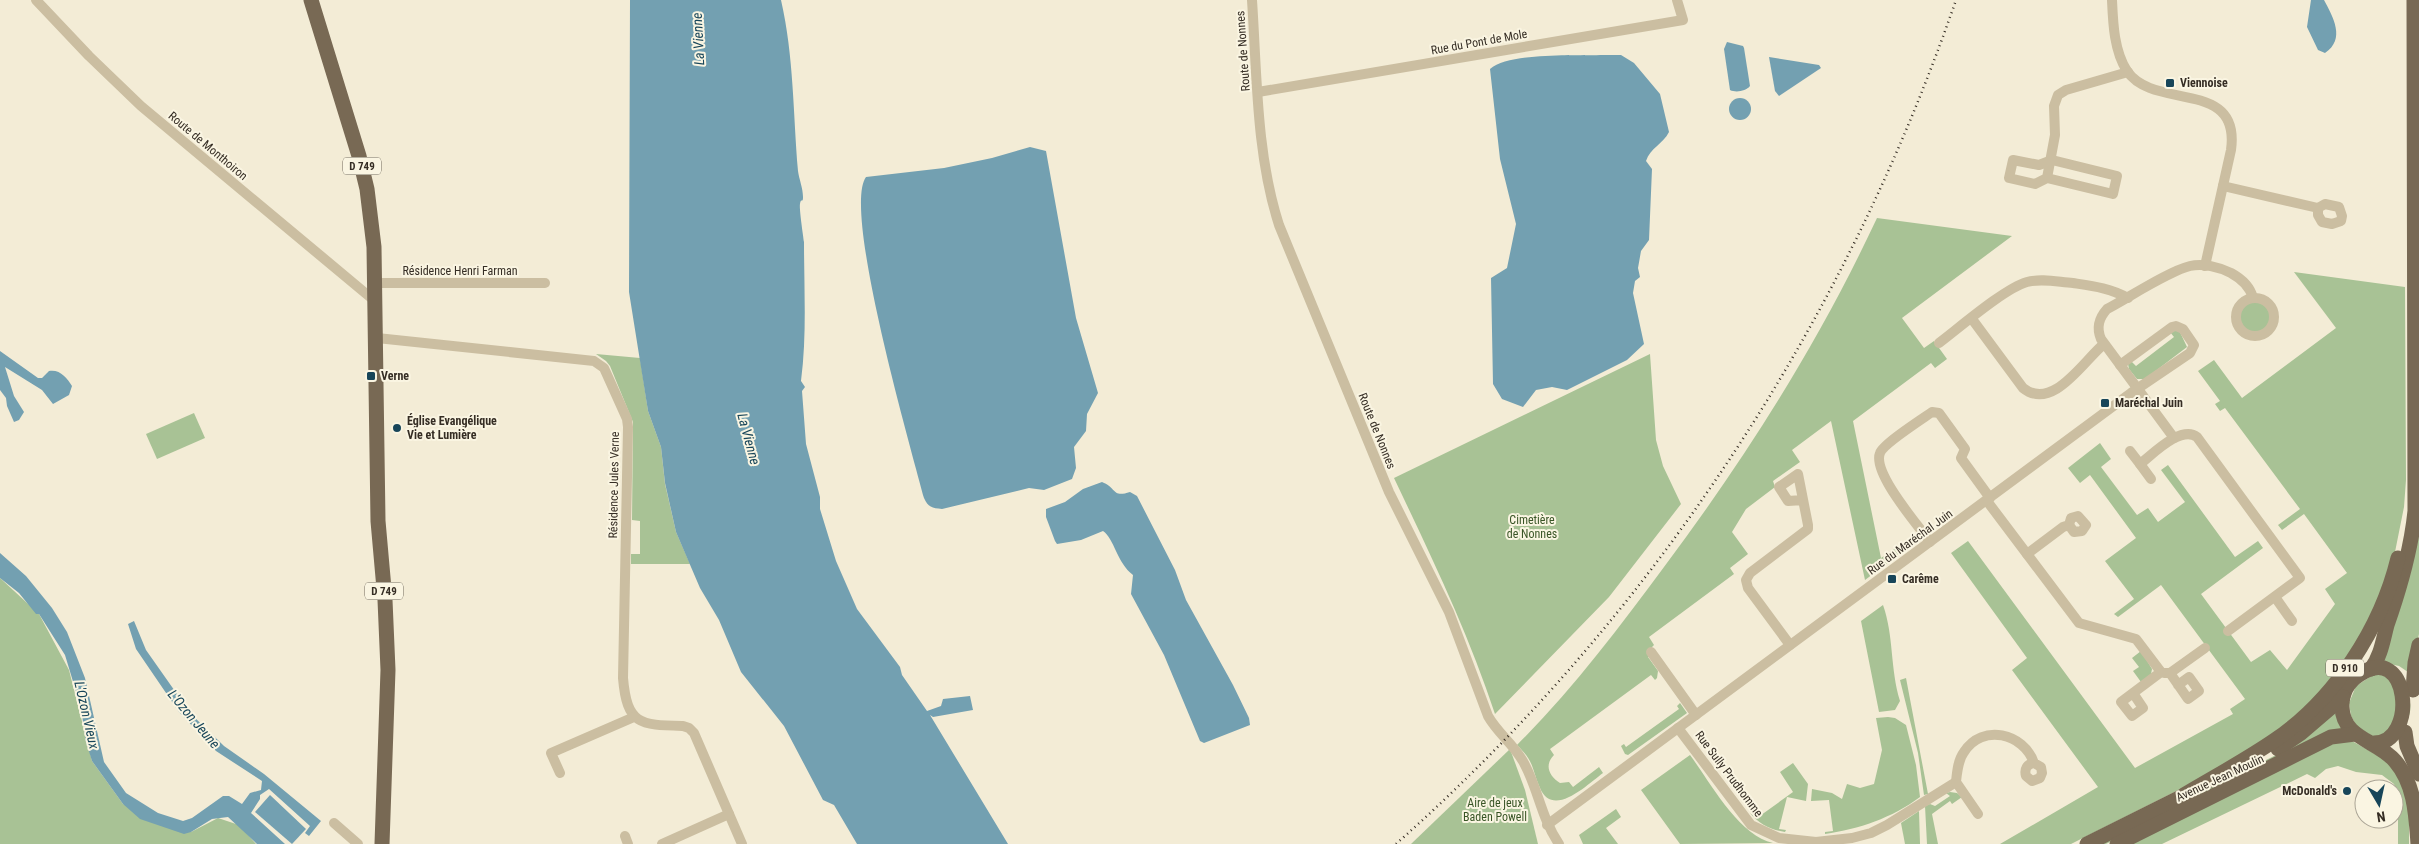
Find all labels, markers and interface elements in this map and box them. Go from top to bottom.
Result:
street label: Route de Nonnes [1233,10,1253,92]
water label: La Vienne [689,12,707,66]
street label: Rue du Pont de Mole [1430,27,1529,57]
place label: Viennoise [2180,76,2228,90]
marker: Viennoise [2164,77,2176,89]
street label: Route de Monthoiron [166,109,251,183]
road number: D 749 [343,158,381,175]
street label: Résidence Henri Farman [402,264,518,278]
place label: Verne [381,369,409,383]
marker: Verne [365,370,377,382]
street label: Route de Nonnes [1355,391,1399,471]
place label: Maréchal Juin [2115,396,2183,410]
marker: Maréchal Juin [2099,397,2111,409]
water label: La Vienne [734,411,764,467]
place label: Église Evangélique Vie et Lumière [407,413,497,442]
marker: Église Evangélique Vie et Lumière [391,422,403,434]
street label: Résidence Jules Verne [606,431,622,539]
street label: Rue du Maréchal Juin [1865,506,1955,578]
park label: Cimetière de Nonnes [1507,513,1557,541]
place label: Carême [1902,572,1939,586]
marker: Carême [1886,573,1898,585]
road number: D 749 [365,582,403,600]
road number: D 910 [2326,660,2364,676]
water label: L'Ozon Vieux [71,680,103,751]
water label: L'Ozon Jeune [165,686,223,752]
street label: Rue Sully Prudhomme [1692,728,1766,820]
street label: Avenue Jean Moulin [2174,751,2266,804]
north arrow [2354,779,2404,829]
place label: McDonald's [2282,784,2338,798]
marker: McDonald's [2341,785,2353,797]
park label: Aire de jeux Baden Powell [1463,796,1527,824]
text: N [2376,808,2387,825]

